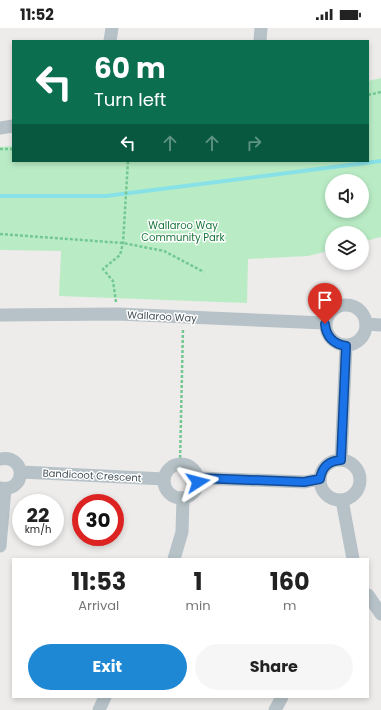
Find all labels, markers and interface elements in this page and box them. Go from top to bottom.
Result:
text: 11:52 [20,4,54,25]
text: 60 m [94,49,166,88]
icon: left [28,56,80,108]
text: Turn left [94,87,166,112]
icon: left [117,132,139,154]
icon: ahead [159,132,181,154]
icon: ahead [201,132,223,154]
icon: right [243,132,265,154]
map controls [325,174,369,270]
button: sound [325,174,369,218]
park label: Wallaroo Way Community Park [141,218,226,245]
button: layers [325,226,369,270]
pin [308,283,342,324]
icon: arrive [314,289,336,311]
street label: Wallaroo Way [127,307,197,326]
position arrow [177,461,219,503]
street label: Bandicoot Crescent [42,465,142,486]
speed limit sign: 30 [72,494,124,546]
text: 22 [27,501,49,529]
text: km/h [25,522,51,537]
text: 11:53 [71,565,126,598]
text: 1 [193,565,203,598]
text: 160 [270,565,310,598]
text: Arrival [78,596,119,615]
text: min [186,596,210,615]
text: m [283,596,296,615]
button: Exit [28,644,187,690]
button: Share [195,644,353,690]

